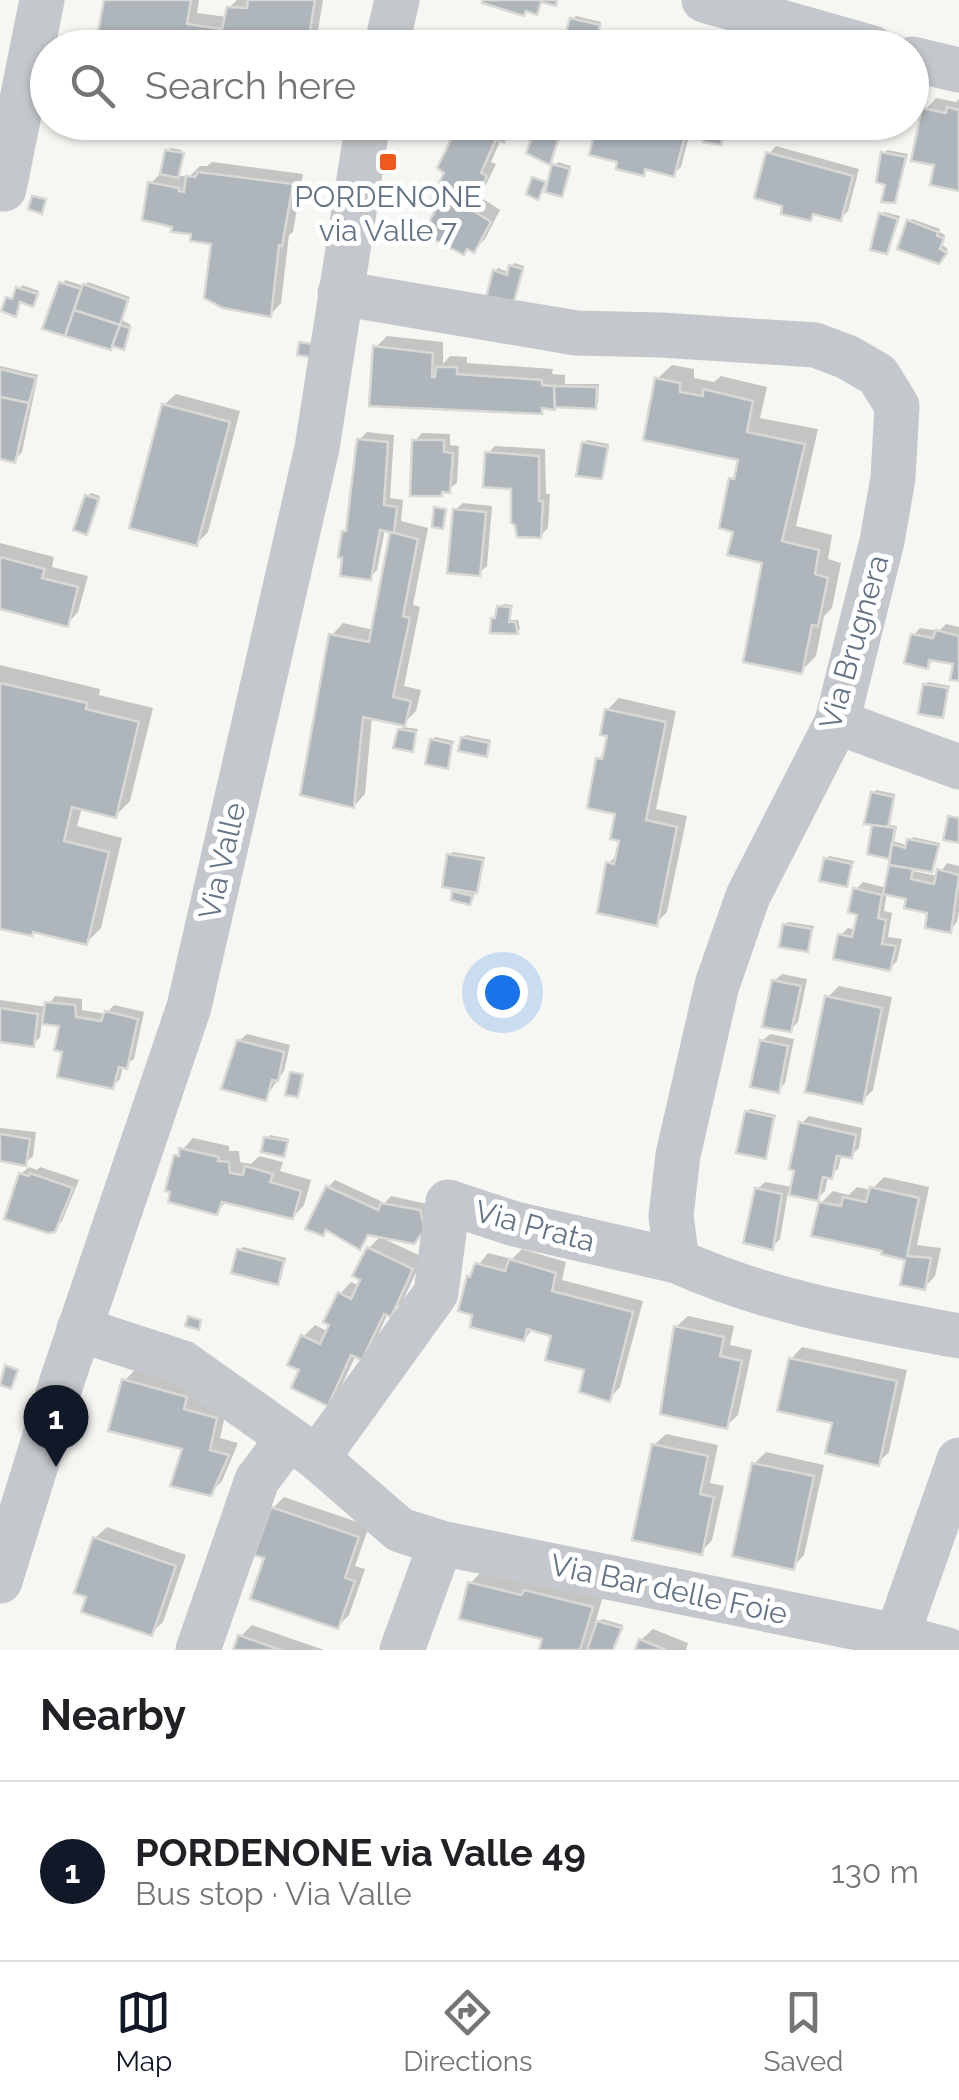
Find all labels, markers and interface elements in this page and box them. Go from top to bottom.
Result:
search box [30,30,929,140]
icon: search [65,58,120,113]
text: Search here [145,63,356,108]
marker: PORDENONE via Valle 7 [377,151,399,173]
place label: PORDENONE via Valle 7 [294,179,482,248]
street label: Via Brugnera [812,551,896,733]
street label: Via Valle [192,799,252,923]
your location [477,967,528,1018]
street label: Via Prata [471,1193,599,1259]
pin: 1 [23,1384,88,1467]
street label: Via Bar delle Foie [547,1547,791,1631]
text: Nearby [40,1691,186,1740]
text: PORDENONE via Valle 49 [135,1830,586,1875]
text: 1 [65,1853,80,1890]
text: 130 m [831,1853,919,1890]
text: Bus stop · Via Valle [135,1875,412,1912]
tab: Map [115,1985,172,2078]
tab: Directions [403,1985,533,2078]
tab: Saved [763,1985,844,2078]

